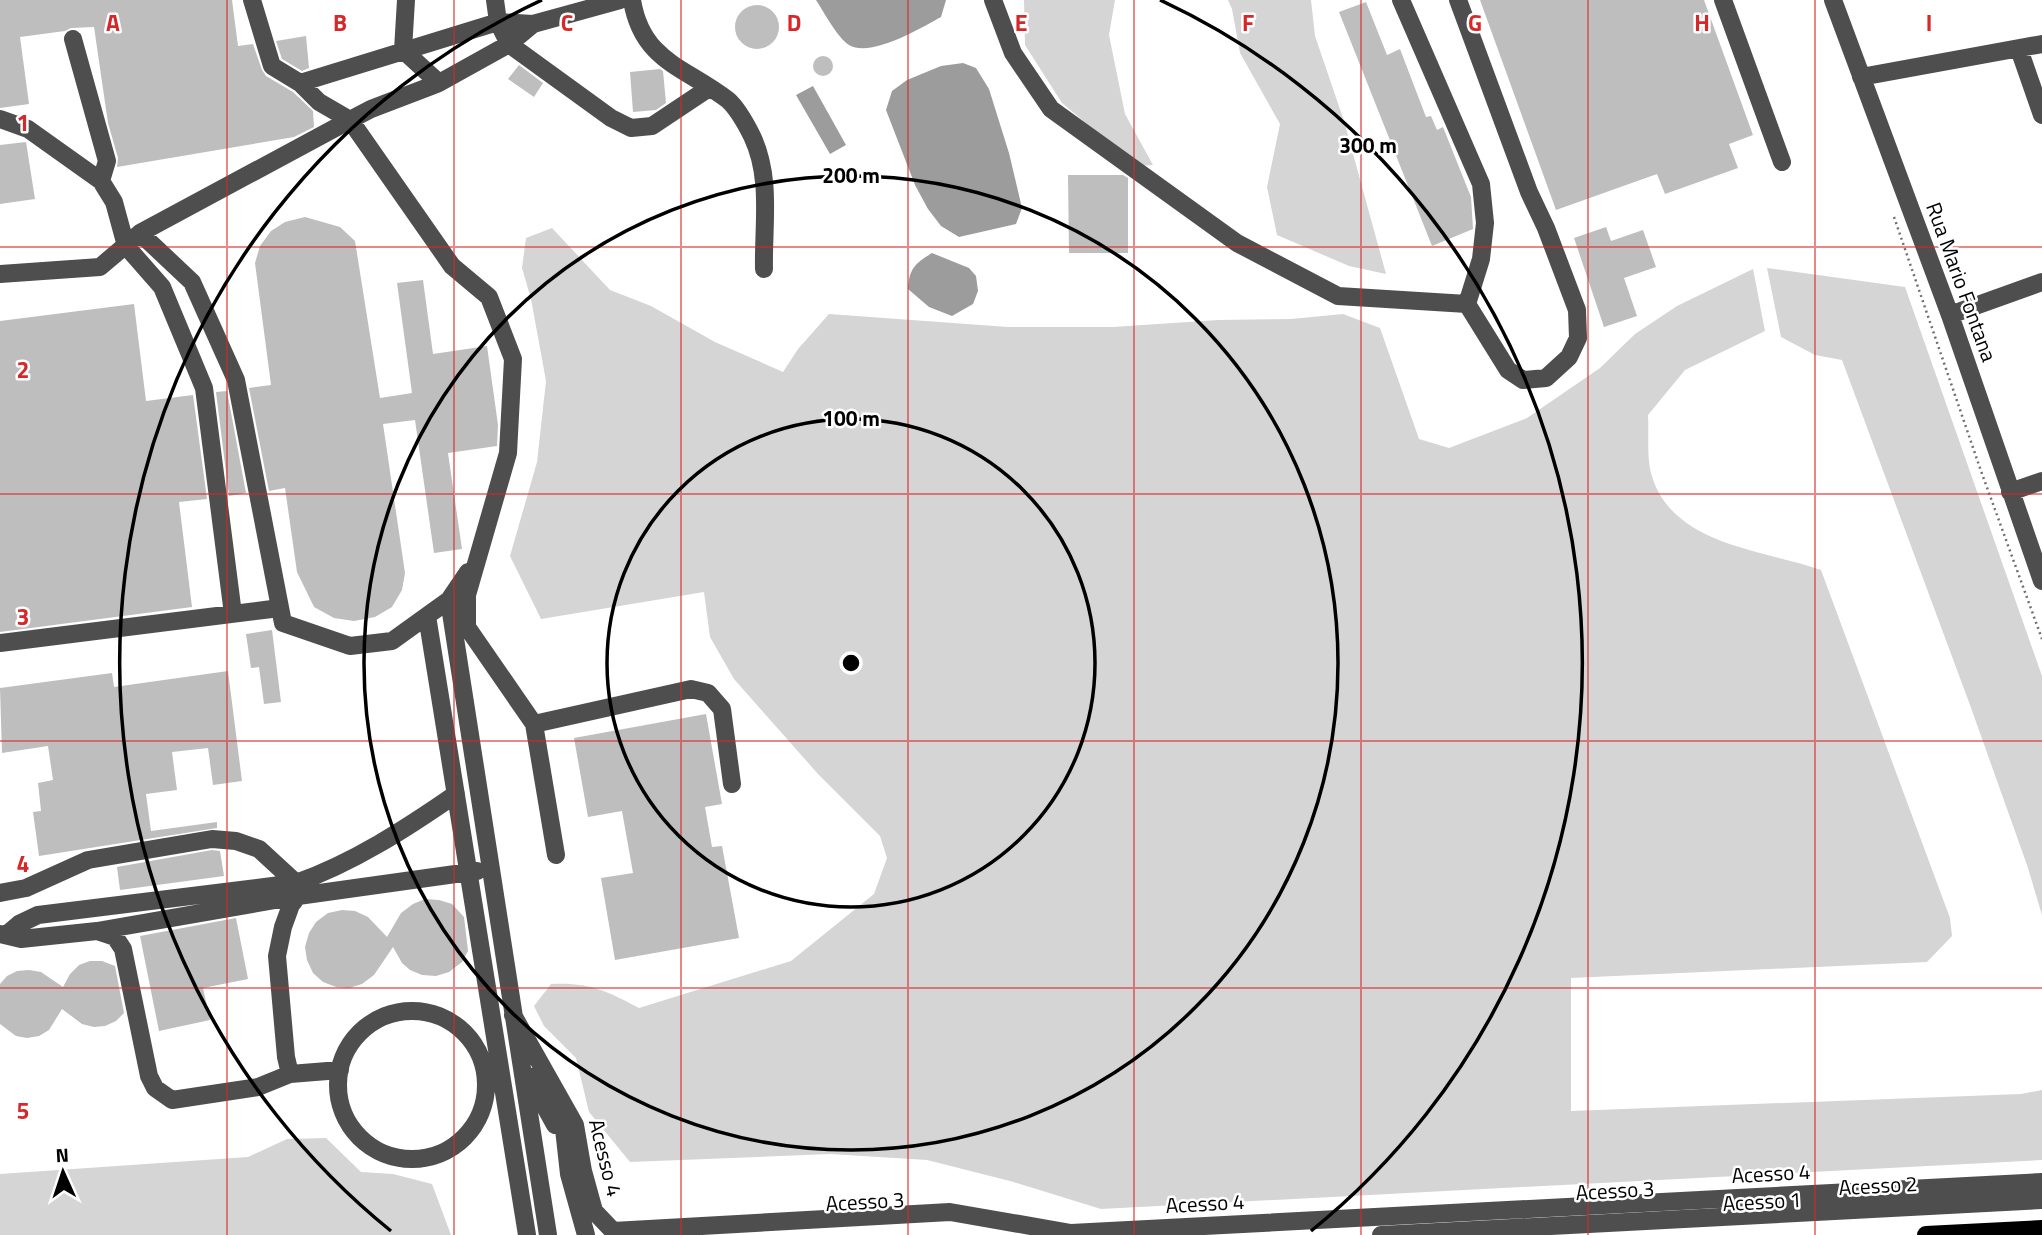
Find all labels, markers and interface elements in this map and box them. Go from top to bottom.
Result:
text: A [106,5,120,40]
text: B [333,5,347,40]
text: C [561,5,573,40]
text: D [787,5,801,40]
text: E [1015,5,1027,40]
text: F [1242,5,1254,40]
text: G [1468,5,1482,40]
text: H [1694,5,1710,40]
text: I [1926,5,1932,40]
text: 1 [17,105,29,140]
text: 300 m [1339,129,1397,161]
text: 200 m [822,159,880,191]
street label: Rua Mario Fontana [1918,197,2006,366]
text: 2 [17,352,29,387]
text: 100 m [822,402,880,434]
text: 3 [17,599,29,634]
centre of rings [839,651,863,675]
text: 4 [17,846,29,881]
text: 5 [17,1093,29,1128]
street label: Acesso 4 [581,1116,631,1200]
north arrow [28,1137,98,1207]
text: N [55,1140,69,1169]
street label: Acesso 4 [1731,1155,1811,1191]
street label: Acesso 2 [1838,1167,1918,1203]
street label: Acesso 3 [1575,1172,1655,1208]
street label: Acesso 3 [825,1183,905,1219]
street label: Acesso 1 [1722,1183,1802,1219]
street label: Acesso 4 [1165,1185,1245,1221]

